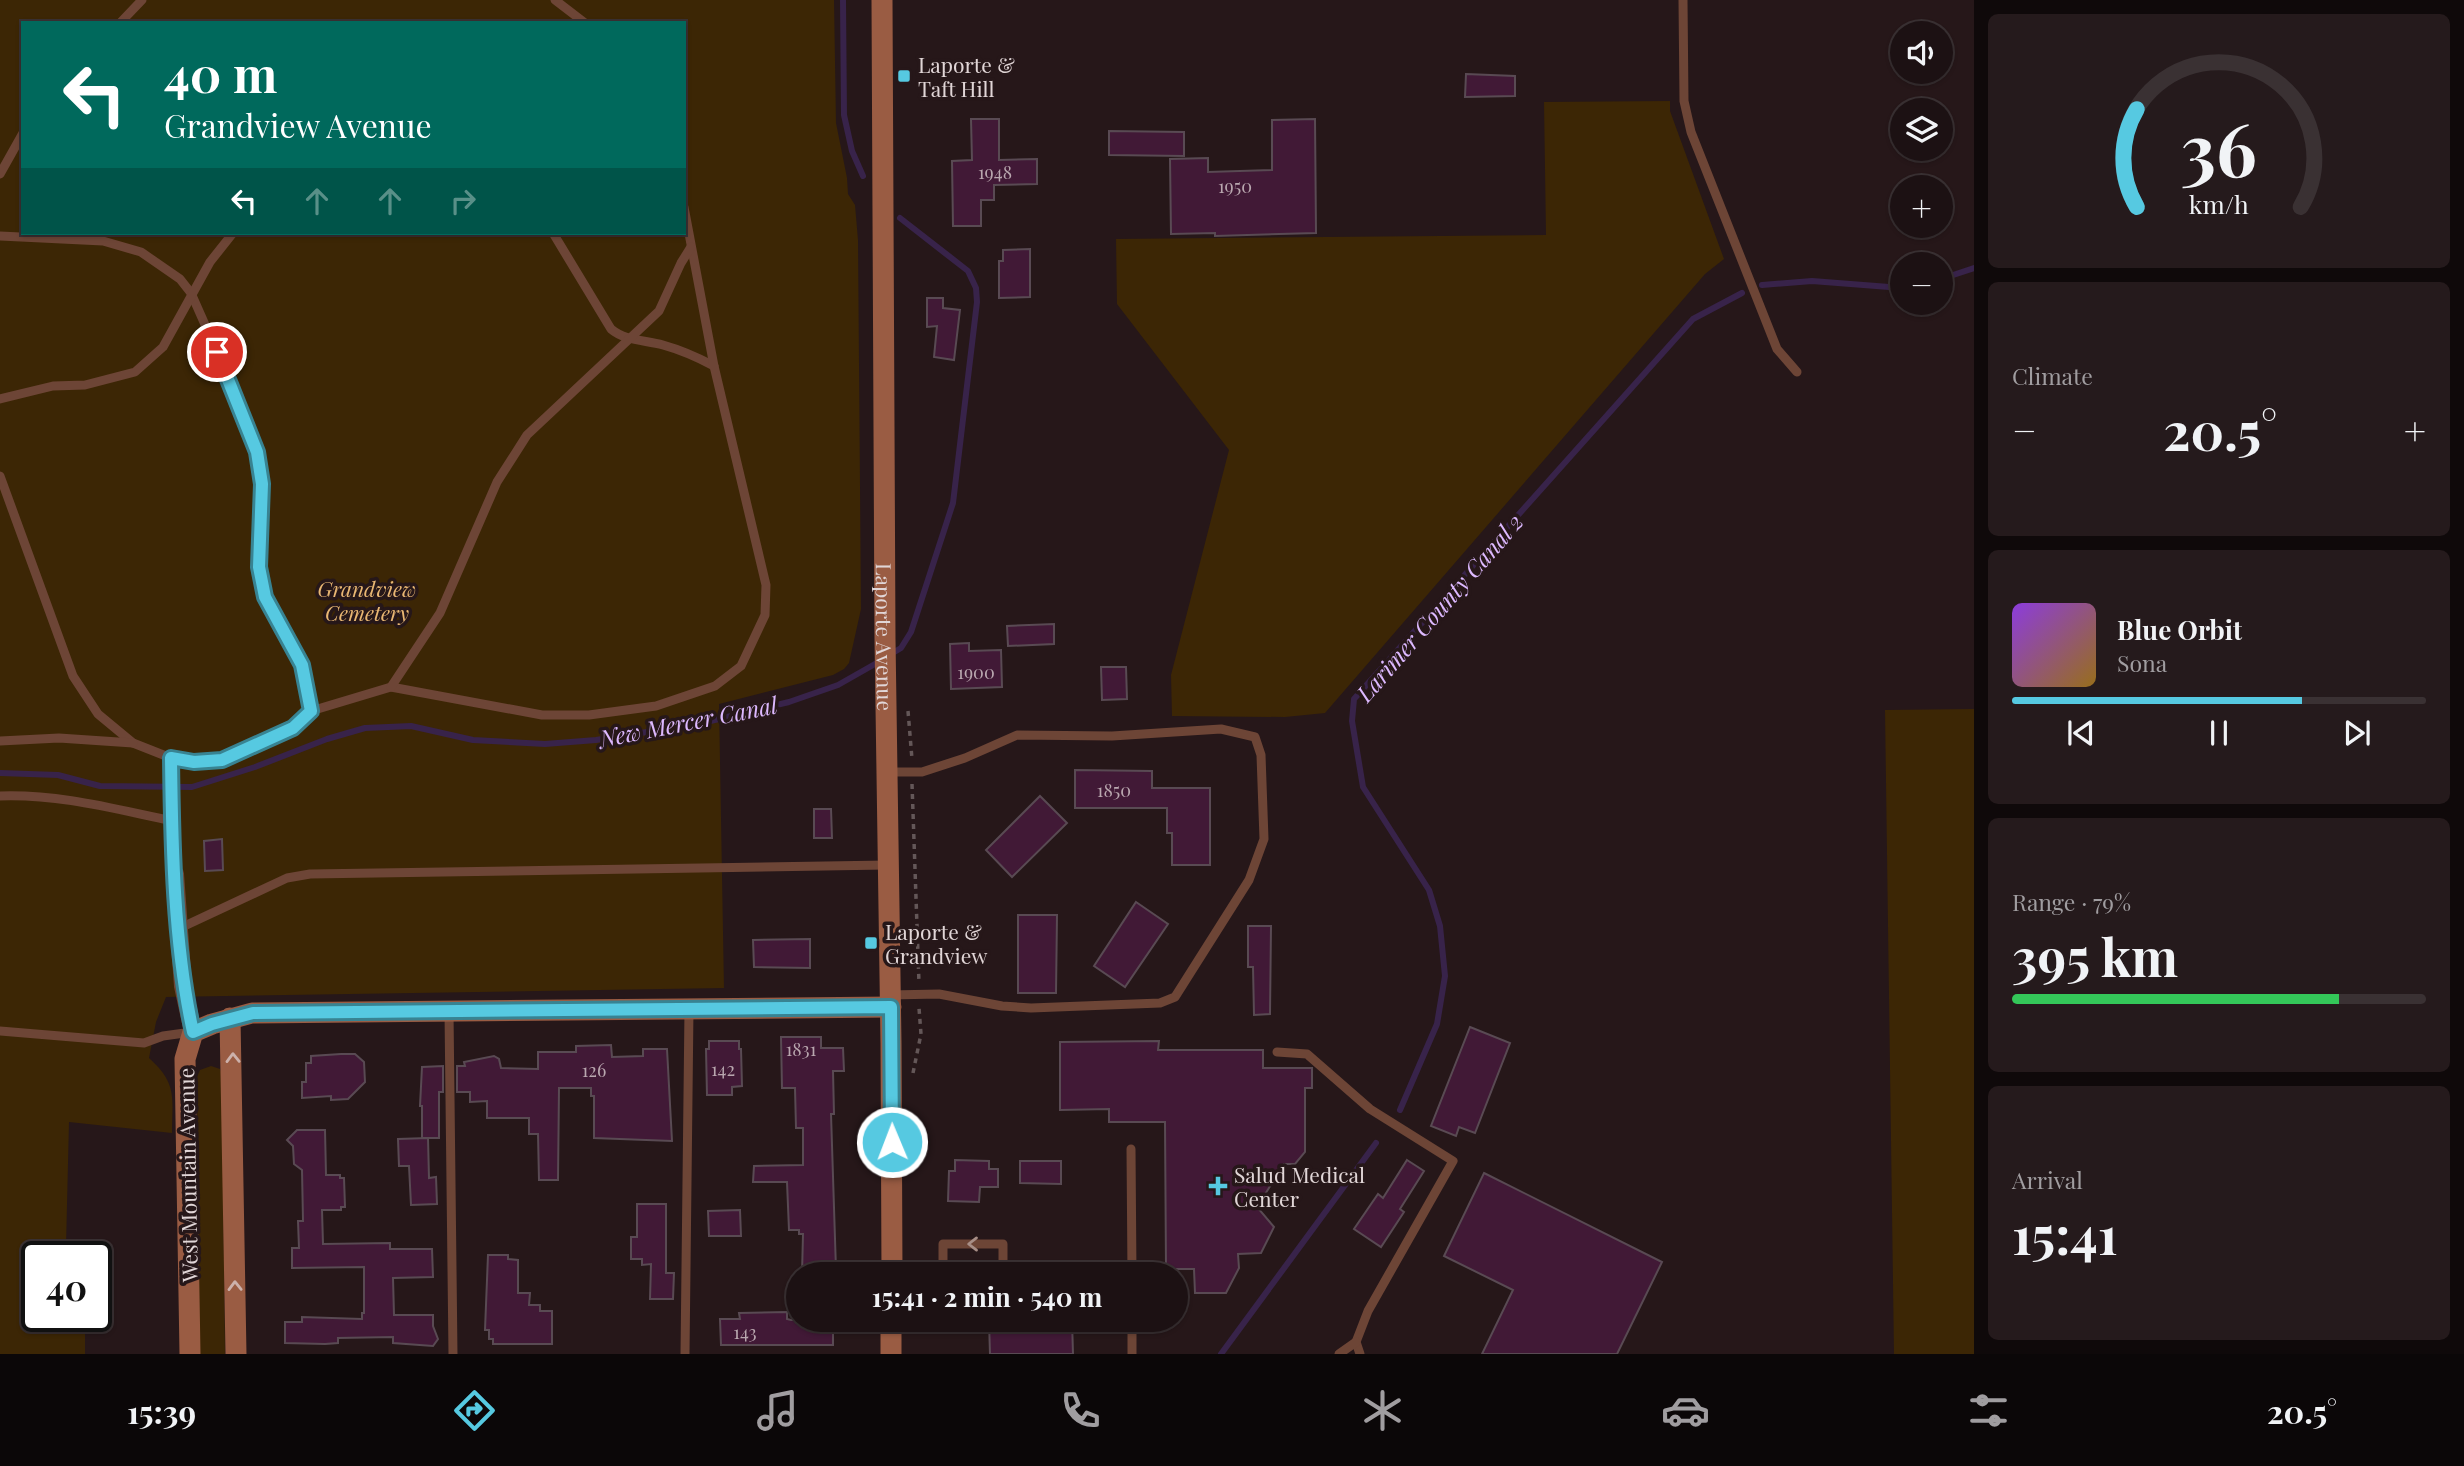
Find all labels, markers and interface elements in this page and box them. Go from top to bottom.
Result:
map controls [1890,21,1953,315]
button: sound [1890,21,1953,84]
text: 40 m [164,40,277,105]
icon: left [49,49,140,140]
place label: Laporte & Taft Hill [918,50,1015,102]
marker: Laporte & Taft Hill [896,68,912,84]
button: layers [1890,98,1953,161]
text: 36 [2181,98,2257,195]
text: Grandview Avenue [164,103,432,146]
house number: 1948 [978,160,1012,184]
house number: 1950 [1218,174,1252,198]
button: + [1890,175,1953,238]
icon: left [225,182,263,220]
icon: ahead [298,182,336,220]
icon: ahead [371,182,409,220]
icon: right [444,182,482,220]
text: km/h [2189,187,2249,220]
button: − [1890,252,1953,315]
pin [187,322,247,382]
icon: arrive [198,333,236,371]
text: Climate [2012,360,2093,391]
text: 20.5° [2163,395,2277,464]
text: − [2012,404,2037,455]
text: + [2404,404,2426,455]
water label: Larimer County Canal 2 [1348,506,1529,708]
street label: Laporte Avenue [871,563,900,711]
park label: Grandview Cemetery [318,574,416,626]
text: Blue Orbit [2117,612,2242,647]
text: Sona [2117,647,2167,678]
house number: 1900 [957,660,995,684]
water label: New Mercer Canal [594,688,781,754]
icon: previous [2062,714,2100,752]
icon: pause [2200,714,2238,752]
icon: next [2338,714,2376,752]
house number: 1850 [1097,778,1131,802]
text: Range · 79% [2012,886,2131,917]
place label: Laporte & Grandview [885,917,988,969]
text: 395 km [2012,921,2178,990]
marker: Laporte & Grandview [863,935,879,951]
house number: 1831 [786,1037,817,1061]
one-way arrow [225,1053,240,1064]
house number: 142 [711,1057,735,1081]
house number: 126 [582,1058,606,1082]
street label: West Mountain Avenue [171,1068,203,1283]
position arrow [855,1105,929,1179]
place label: Salud Medical Center [1234,1160,1365,1212]
text: Arrival [2012,1164,2083,1195]
marker: Salud Medical Center [1208,1176,1228,1196]
text: 15:41 [2012,1199,2118,1268]
one-way arrow [968,1236,978,1252]
speed limit sign: 40 [21,1241,112,1332]
text: 15:41 · 2 min · 540 m [872,1279,1102,1314]
one-way arrow [227,1280,243,1291]
house number: 143 [733,1320,757,1344]
icon: directions [450,1386,499,1435]
icon: music [753,1386,802,1435]
icon: phone [1056,1386,1105,1435]
icon: climate [1358,1386,1407,1435]
icon: car [1661,1386,1710,1435]
icon: filters [1964,1386,2013,1435]
text: 15:39 [127,1389,196,1432]
text: 20.5° [2267,1389,2337,1432]

